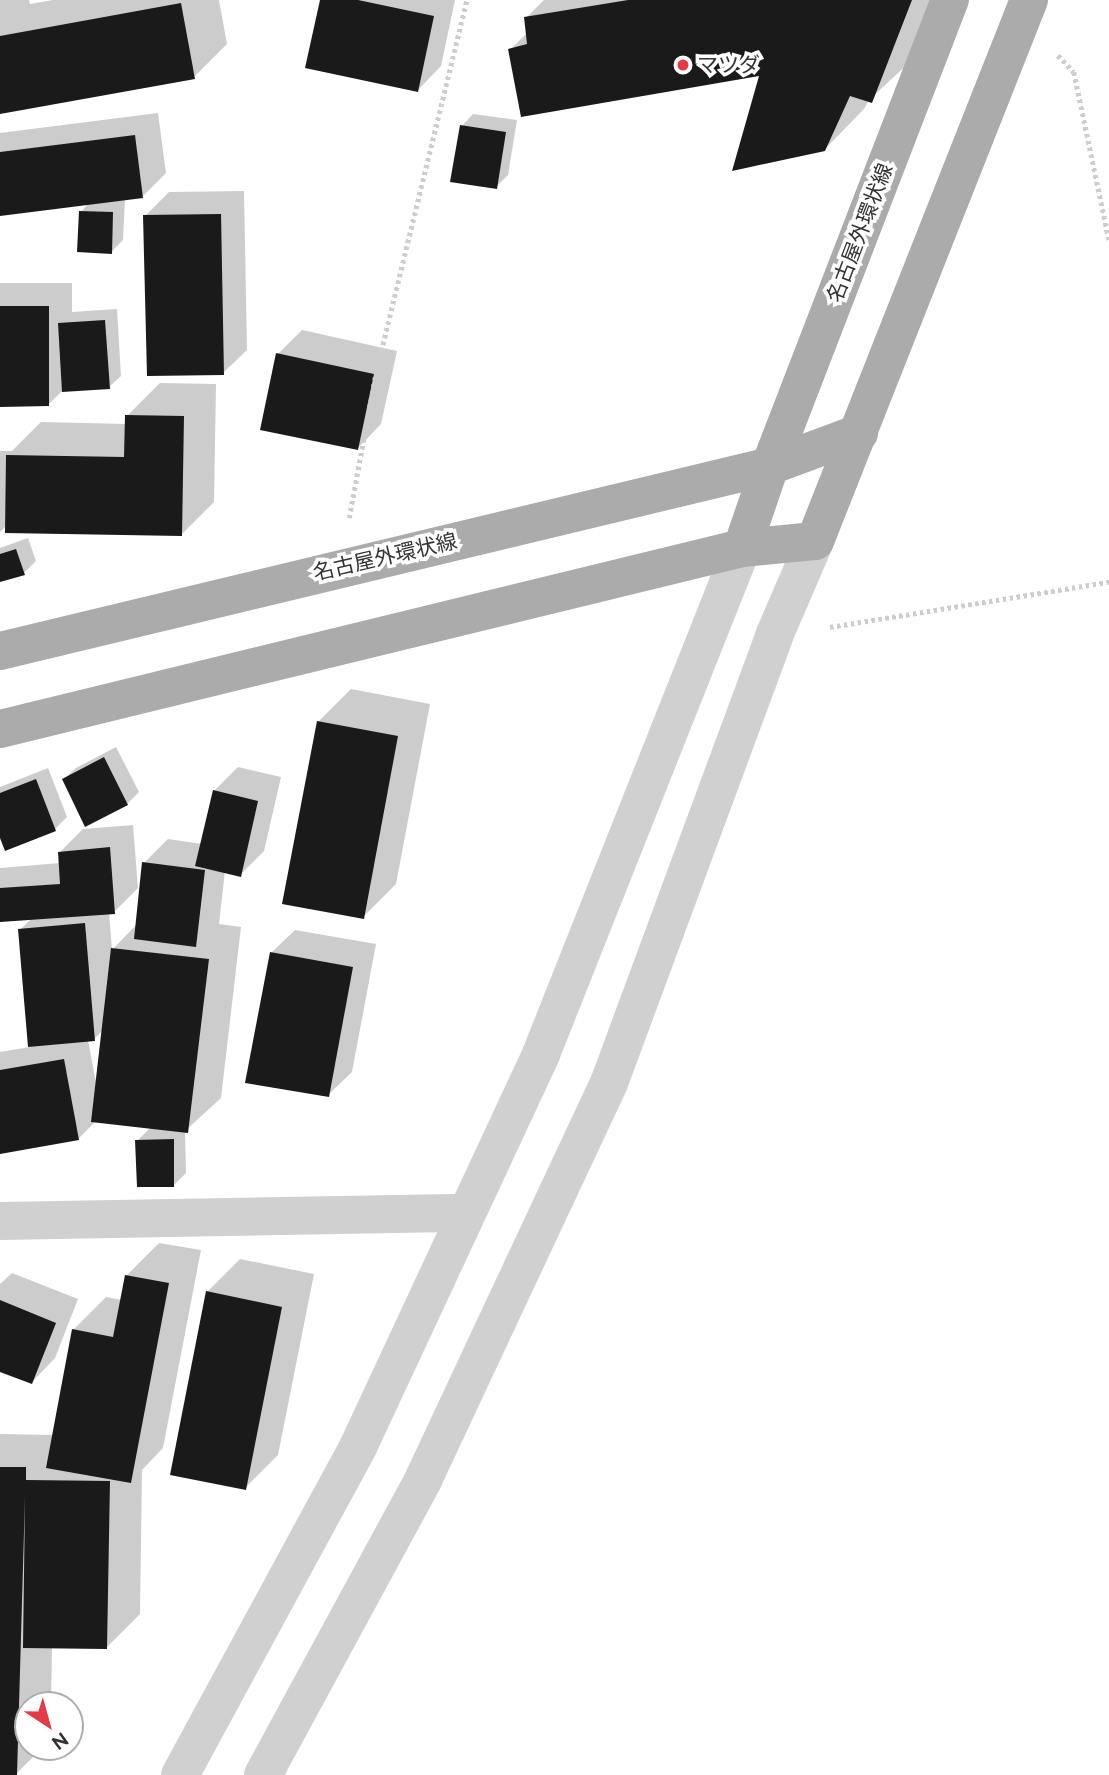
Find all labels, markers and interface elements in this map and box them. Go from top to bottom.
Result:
place label: マツダ [697,52,760,78]
marker: マツダ [675,57,691,73]
street label: 名古屋外環状線 [822,160,898,306]
street label: 名古屋外環状線 [311,528,459,586]
north arrow [14,1691,84,1761]
text: N [48,1728,72,1755]

